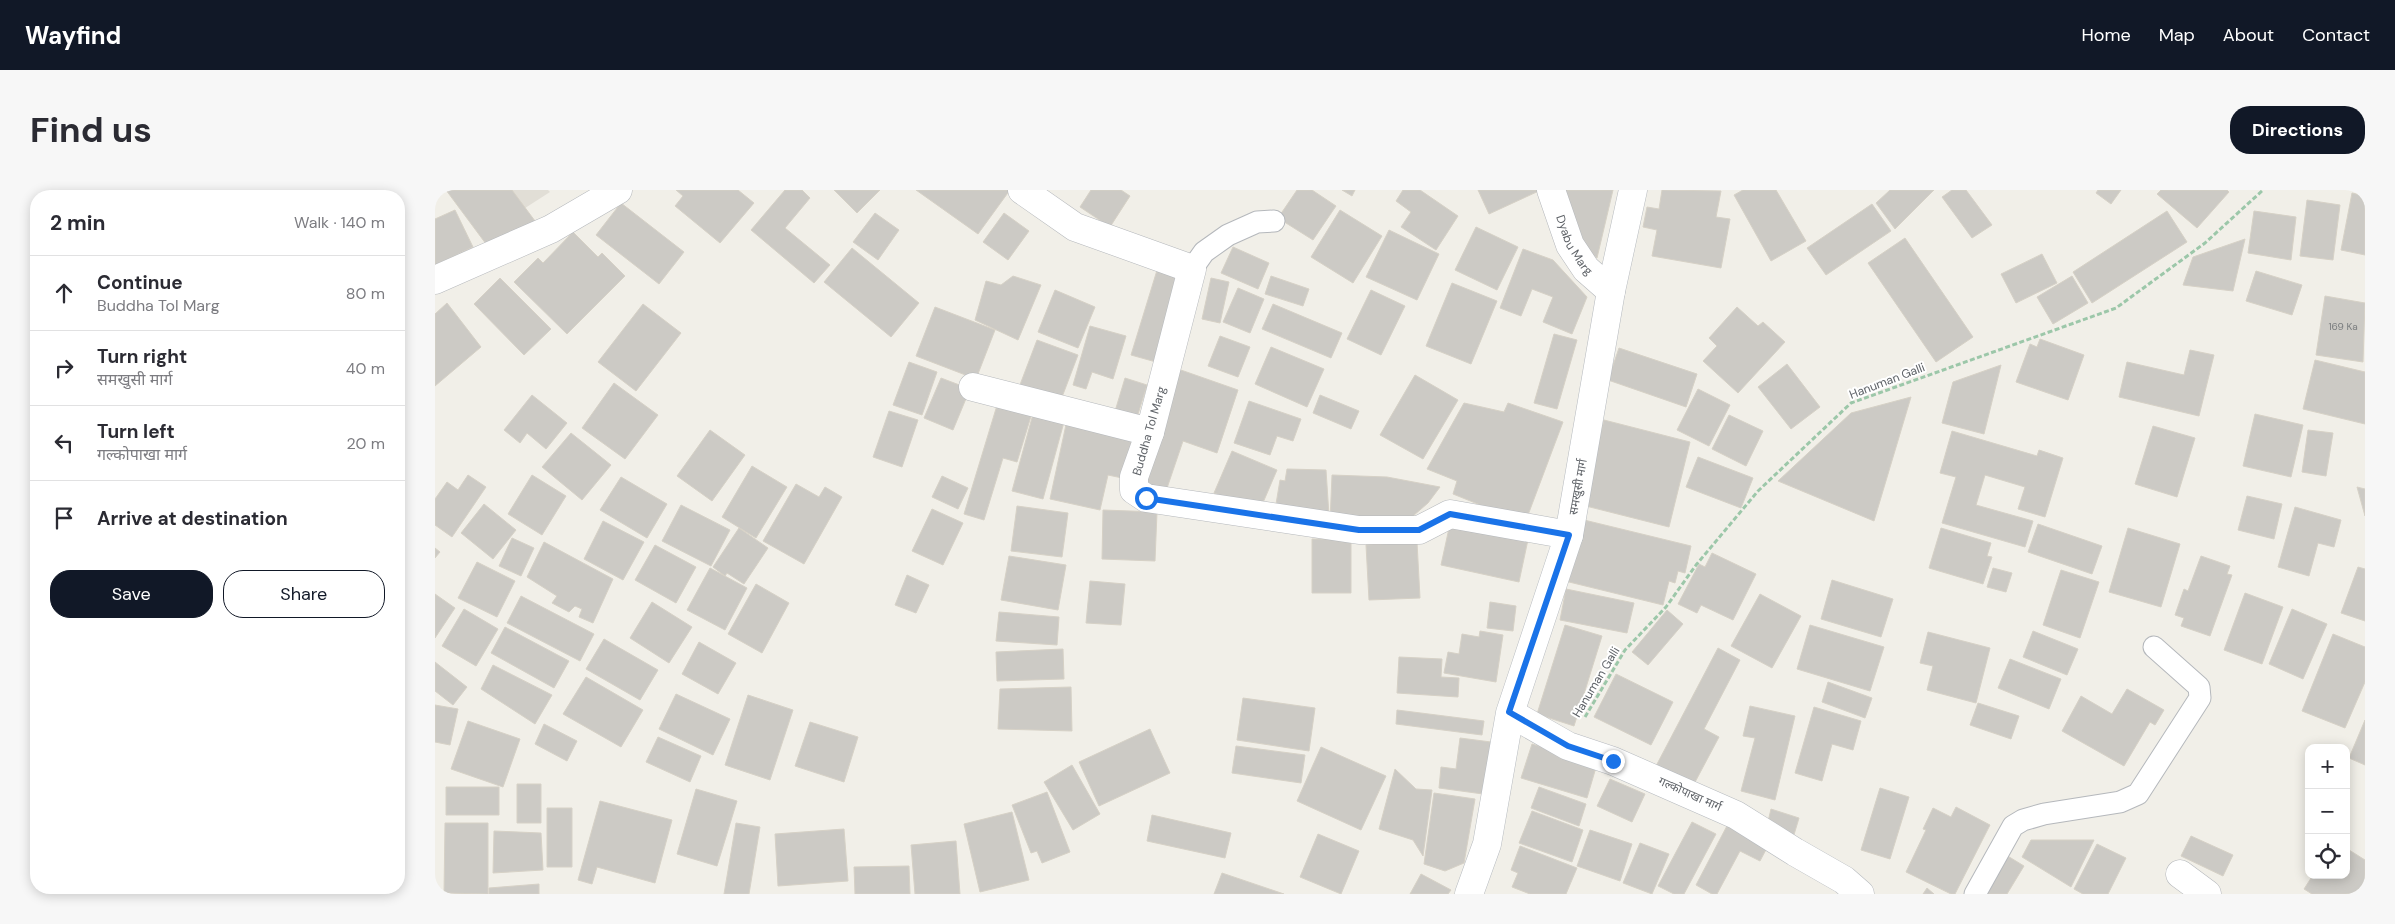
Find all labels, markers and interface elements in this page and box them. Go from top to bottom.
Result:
text: Wayfind [25,20,121,51]
text: Home [2081,23,2131,47]
text: Map [2159,23,2195,47]
text: About [2223,23,2274,47]
text: Contact [2302,23,2370,47]
button: Directions [2230,106,2365,154]
text: Find us [30,107,152,153]
text: 2 min [50,209,106,237]
text: Walk · 140 m [294,212,385,233]
street label: Dyabu Marg [1552,213,1596,279]
text: Continue [97,270,183,295]
icon: ahead [50,279,78,307]
text: 80 m [346,283,385,304]
text: Buddha Tol Marg [97,295,220,316]
house number: 169 Ka [2328,320,2358,333]
text: Turn right [97,344,187,369]
icon: right [50,354,78,382]
text: 40 m [346,358,385,379]
street label: Hanuman Galli [1847,359,1927,403]
text: समखुसी मार्ग [97,369,172,390]
street label: Buddha Tol Marg [1129,384,1169,477]
text: Turn left [97,419,175,444]
icon: left [50,429,78,457]
text: 20 m [346,433,385,454]
text: गल्कोपाखा मार्ग [97,444,187,465]
street label: समखुसी मार्ग [1565,457,1591,516]
route start [1135,487,1158,510]
icon: arrive [50,504,78,532]
text: Arrive at destination [97,506,288,531]
button: Save [50,570,213,618]
button: Share [223,570,385,618]
street label: Hanuman Galli [1569,644,1623,720]
map controls [2305,744,2350,879]
button: + [2305,744,2350,789]
route end [1602,750,1625,773]
street label: गल्कोपाखा मार्ग [1656,773,1725,815]
button: − [2305,789,2350,834]
button: locate [2305,834,2350,879]

